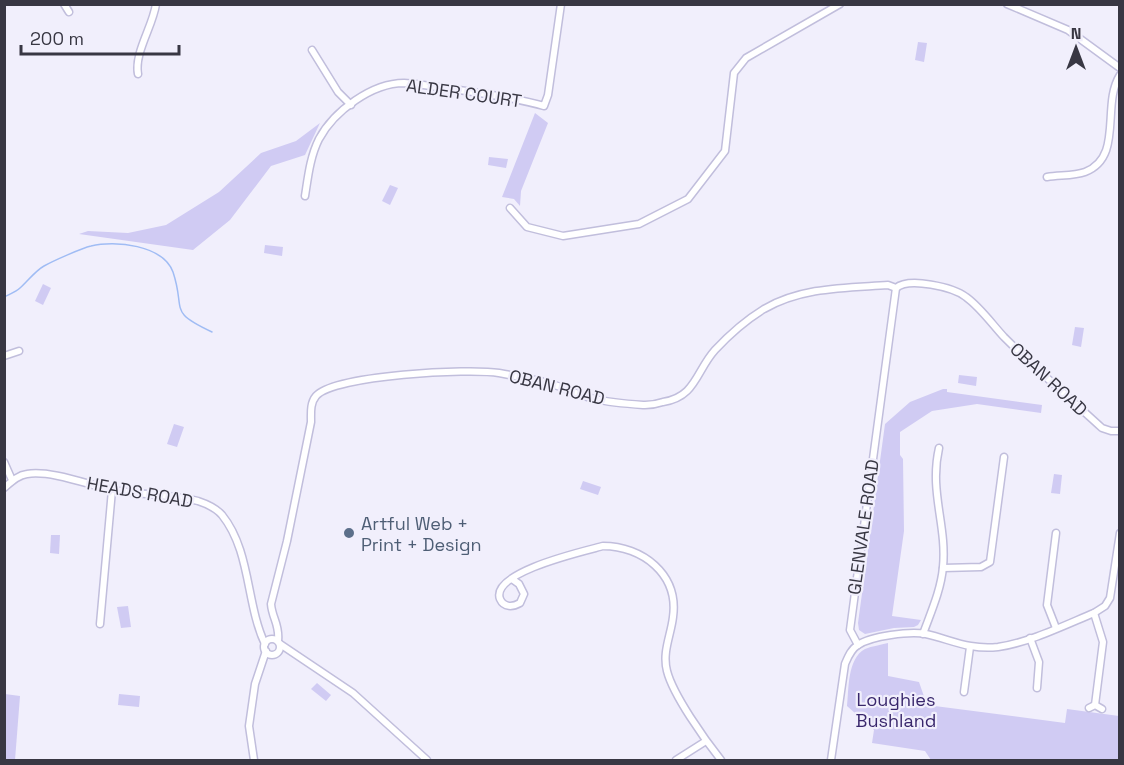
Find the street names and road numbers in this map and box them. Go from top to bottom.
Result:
street label: ALDER COURT [405,74,524,113]
street label: OBAN ROAD [1005,337,1093,421]
street label: OBAN ROAD [507,364,607,410]
street label: GLENVALE ROAD [842,458,884,596]
street label: HEADS ROAD [85,471,195,513]

